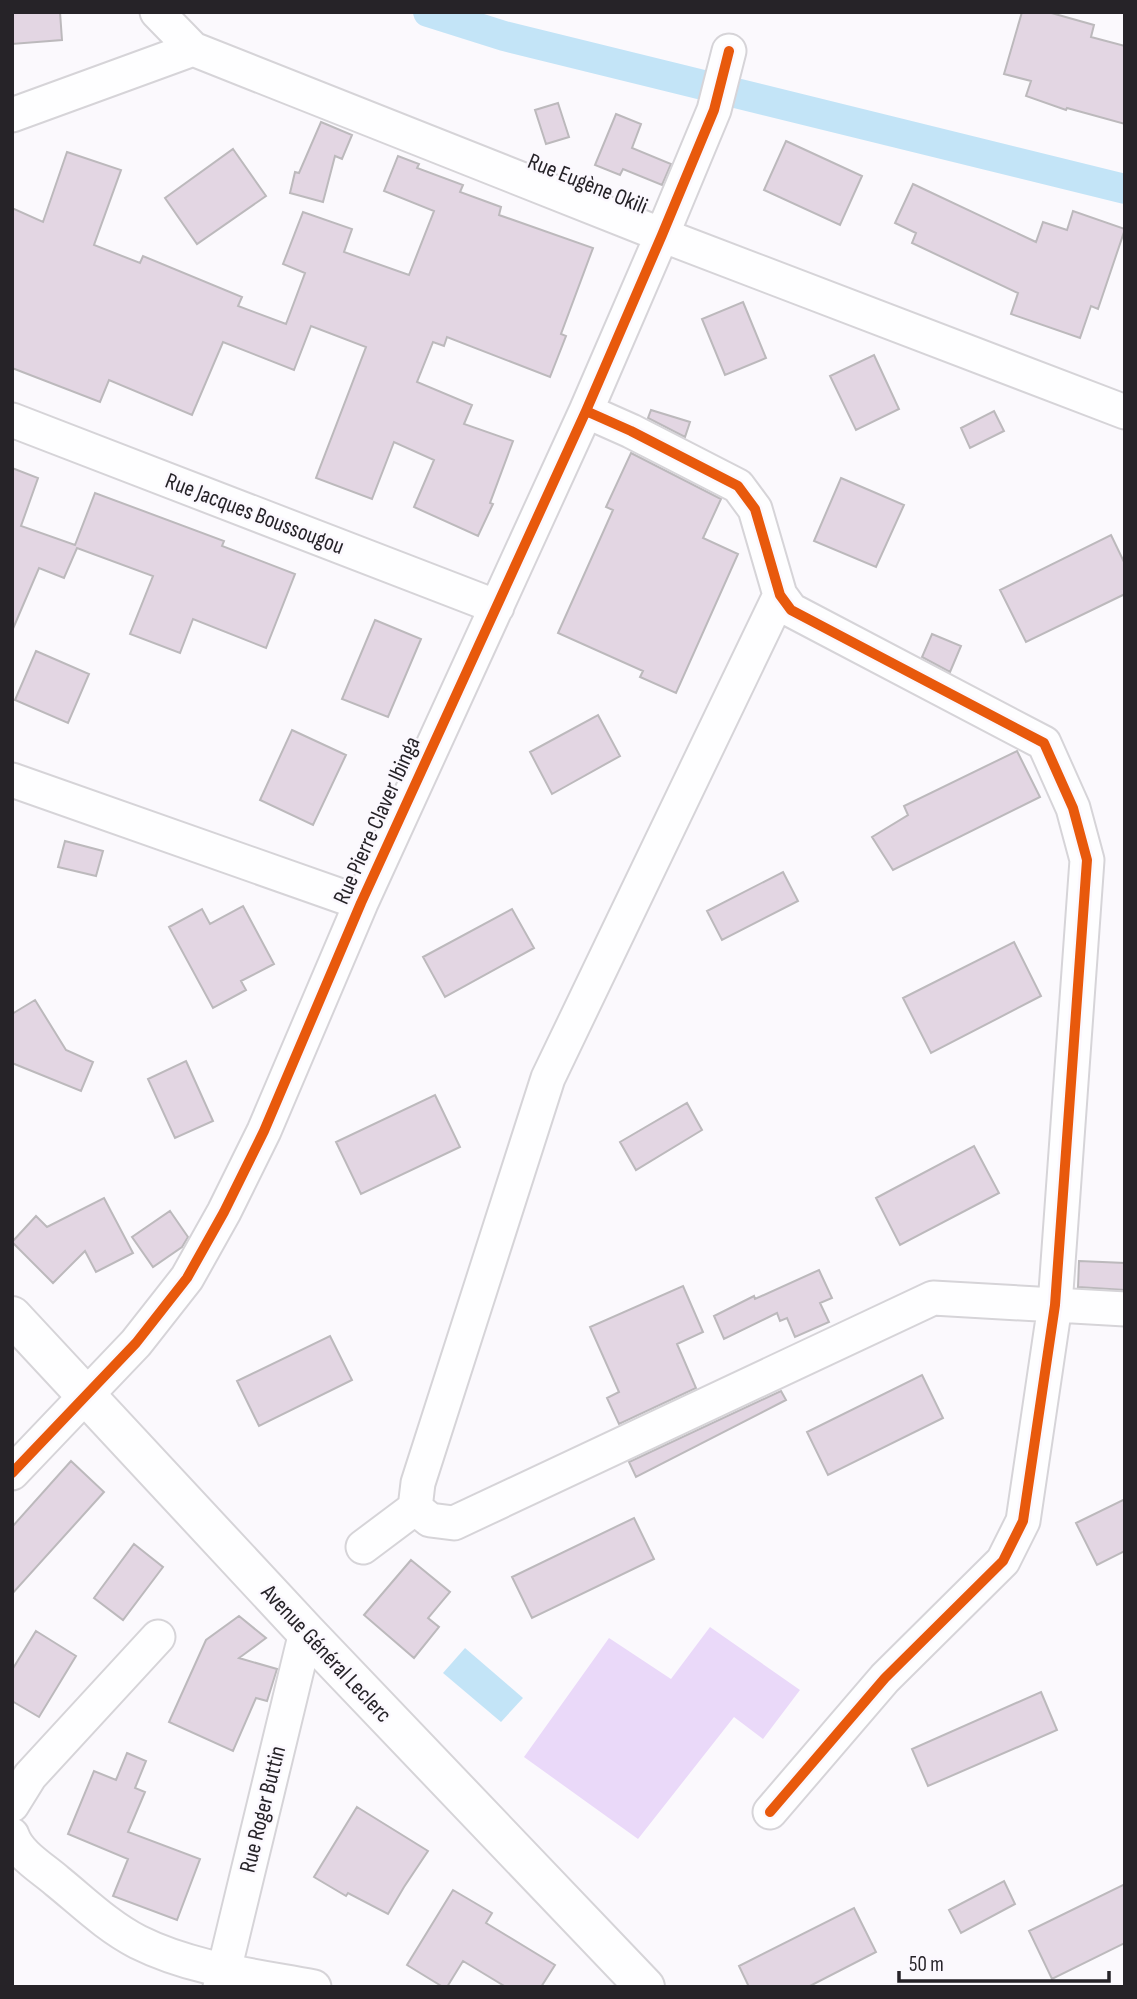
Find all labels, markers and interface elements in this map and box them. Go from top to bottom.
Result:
street label: Rue Eugène Okili [524,147,652,221]
street label: Rue Jacques Boussougou [161,467,348,561]
street label: Rue Pierre Claver Ibinga [327,732,426,909]
street label: Avenue Général Leclerc [255,1578,397,1728]
street label: Rue Roger Buttin [234,1743,292,1875]
scale bar [899,1940,1109,1984]
text: 50 m [909,1952,944,1977]

